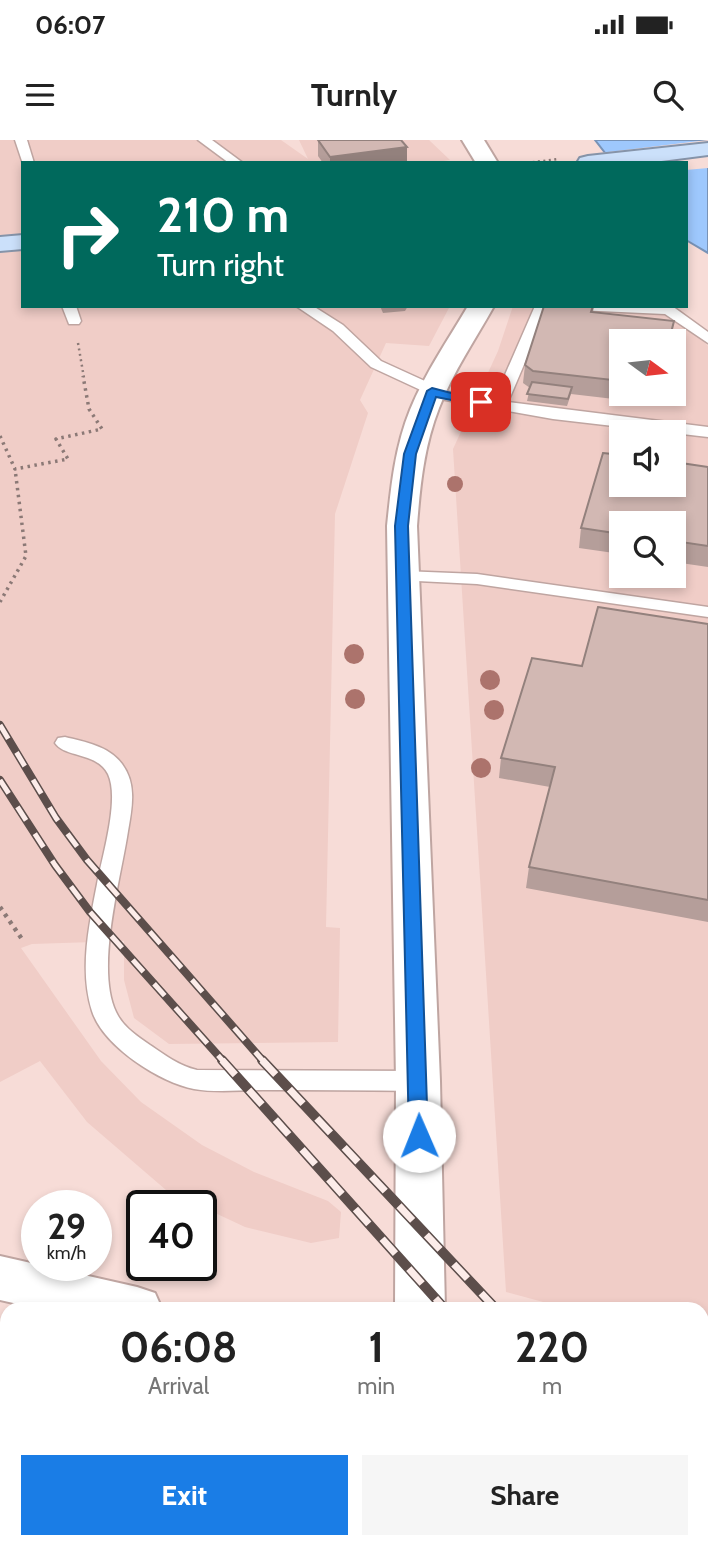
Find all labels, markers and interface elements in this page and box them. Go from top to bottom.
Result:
text: 06:07 [35,9,105,41]
text: Turnly [311,75,397,114]
icon: menu [21,76,59,114]
icon: search [649,76,687,114]
text: 210 m [157,185,289,244]
icon: right [42,189,133,280]
text: Turn right [157,245,284,284]
north arrow [609,329,686,406]
map controls [609,329,686,588]
pin [451,372,511,432]
icon: arrive [462,383,500,421]
button: sound [609,420,686,497]
button: search [609,511,686,588]
position arrow [382,1099,456,1173]
speed limit sign: 40 [126,1190,217,1281]
text: 29 [47,1205,86,1248]
text: km/h [47,1242,86,1264]
text: 06:08 [120,1321,237,1373]
text: 1 [369,1321,384,1373]
text: 220 [515,1321,589,1373]
text: Arrival [148,1372,209,1400]
text: min [357,1372,395,1400]
text: m [542,1372,562,1400]
button: Exit [21,1455,348,1535]
button: Share [362,1455,688,1535]

